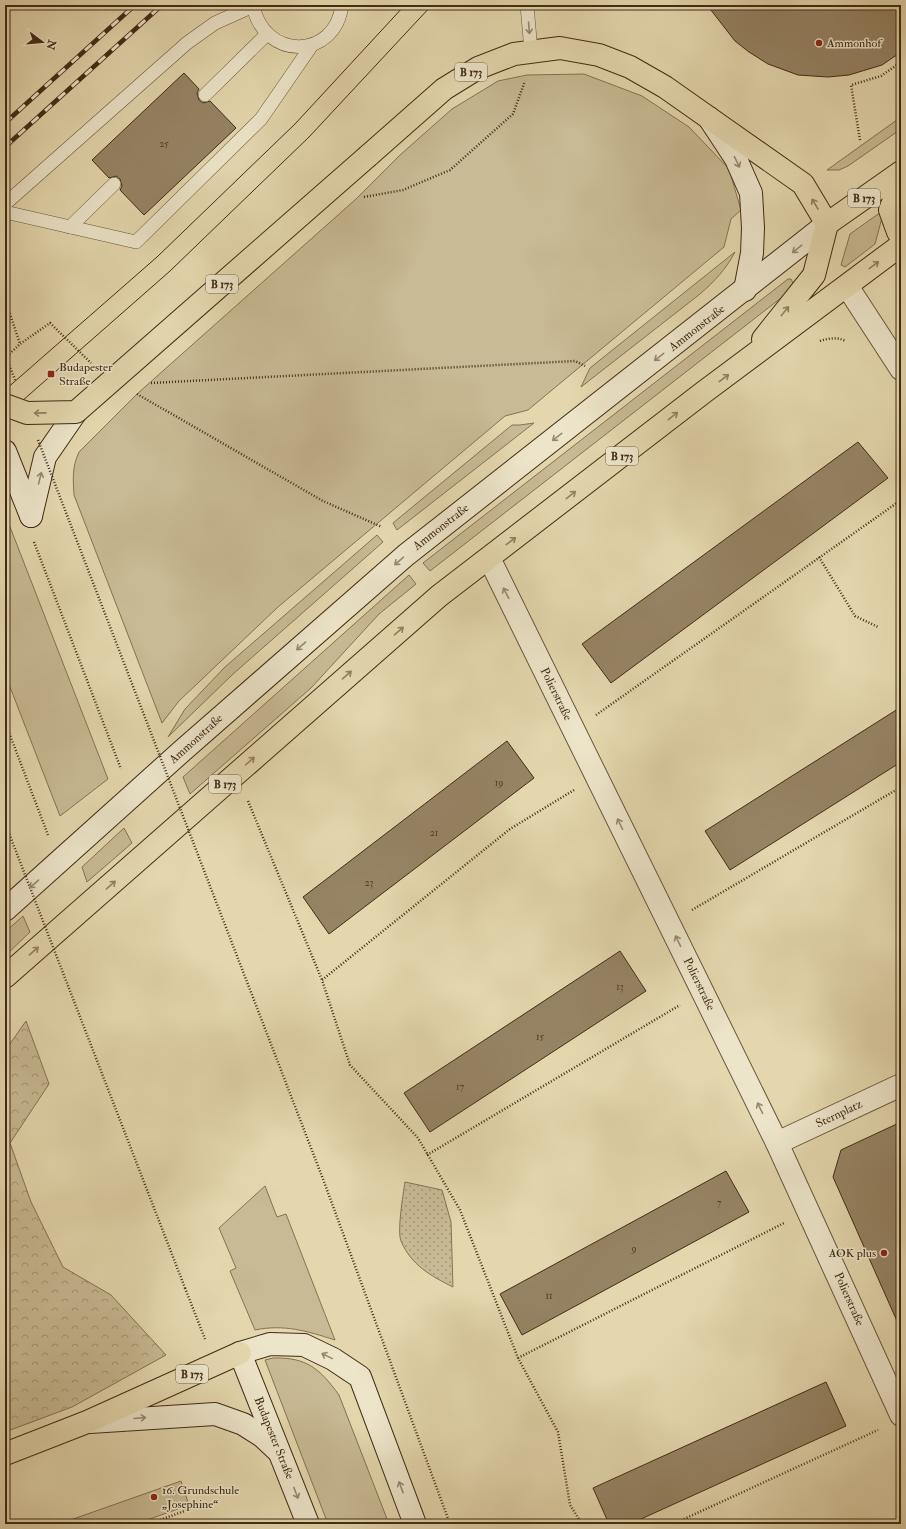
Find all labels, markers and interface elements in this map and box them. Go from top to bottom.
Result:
one-way arrow [525,21,532,34]
north arrow [22,22,62,62]
place label: Ammonhof [826,36,883,51]
text: N [43,37,59,52]
marker: Ammonhof [814,38,824,48]
road number: B 173 [455,63,487,81]
house number: 25 [159,138,169,150]
one-way arrow [734,156,741,168]
road number: B 173 [848,189,880,207]
one-way arrow [811,199,819,210]
one-way arrow [791,244,802,253]
one-way arrow [868,261,879,270]
road number: B 173 [206,275,238,293]
street label: Ammonstraße [665,301,728,355]
one-way arrow [781,305,790,316]
one-way arrow [654,353,665,361]
place label: Budapester Straße [59,360,113,389]
marker: Budapester Straße [46,369,56,379]
one-way arrow [718,374,729,382]
one-way arrow [34,409,47,416]
one-way arrow [668,412,679,420]
one-way arrow [551,433,562,441]
road number: B 173 [606,447,638,465]
one-way arrow [36,472,44,485]
one-way arrow [565,491,576,500]
street label: Ammonstraße [409,500,472,554]
one-way arrow [505,537,516,545]
one-way arrow [394,556,404,565]
one-way arrow [502,587,509,599]
one-way arrow [393,626,404,635]
one-way arrow [296,642,307,651]
street label: Polierstraße [537,665,575,723]
one-way arrow [342,671,352,680]
street label: Ammonstraße [165,711,226,768]
one-way arrow [245,757,255,766]
road number: B 173 [209,775,241,793]
house number: 19 [495,777,503,789]
one-way arrow [616,818,623,830]
house number: 21 [430,827,439,839]
house number: 23 [365,877,374,889]
one-way arrow [29,880,40,889]
one-way arrow [105,880,116,889]
one-way arrow [674,935,681,947]
one-way arrow [29,947,40,956]
street label: Polierstraße [680,955,718,1013]
house number: 13 [616,981,624,993]
house number: 15 [536,1031,545,1043]
house number: 17 [456,1081,464,1093]
street label: Sternplatz [813,1097,865,1131]
one-way arrow [756,1102,763,1114]
house number: 7 [717,1197,722,1209]
house number: 9 [630,1243,637,1255]
place label: AOK plus [828,1246,876,1261]
marker: AOK plus [879,1248,889,1258]
street label: Polierstraße [831,1270,867,1328]
house number: 11 [545,1290,553,1302]
one-way arrow [321,1352,333,1359]
road number: B 173 [176,1365,208,1383]
street label: Budapester Straße [251,1395,297,1481]
one-way arrow [133,1414,146,1421]
one-way arrow [397,1482,405,1494]
place label: 16. Grundschule „Josephine“ [161,1483,239,1512]
one-way arrow [293,1487,300,1500]
marker: 16. Grundschule „Josephine“ [149,1492,159,1502]

